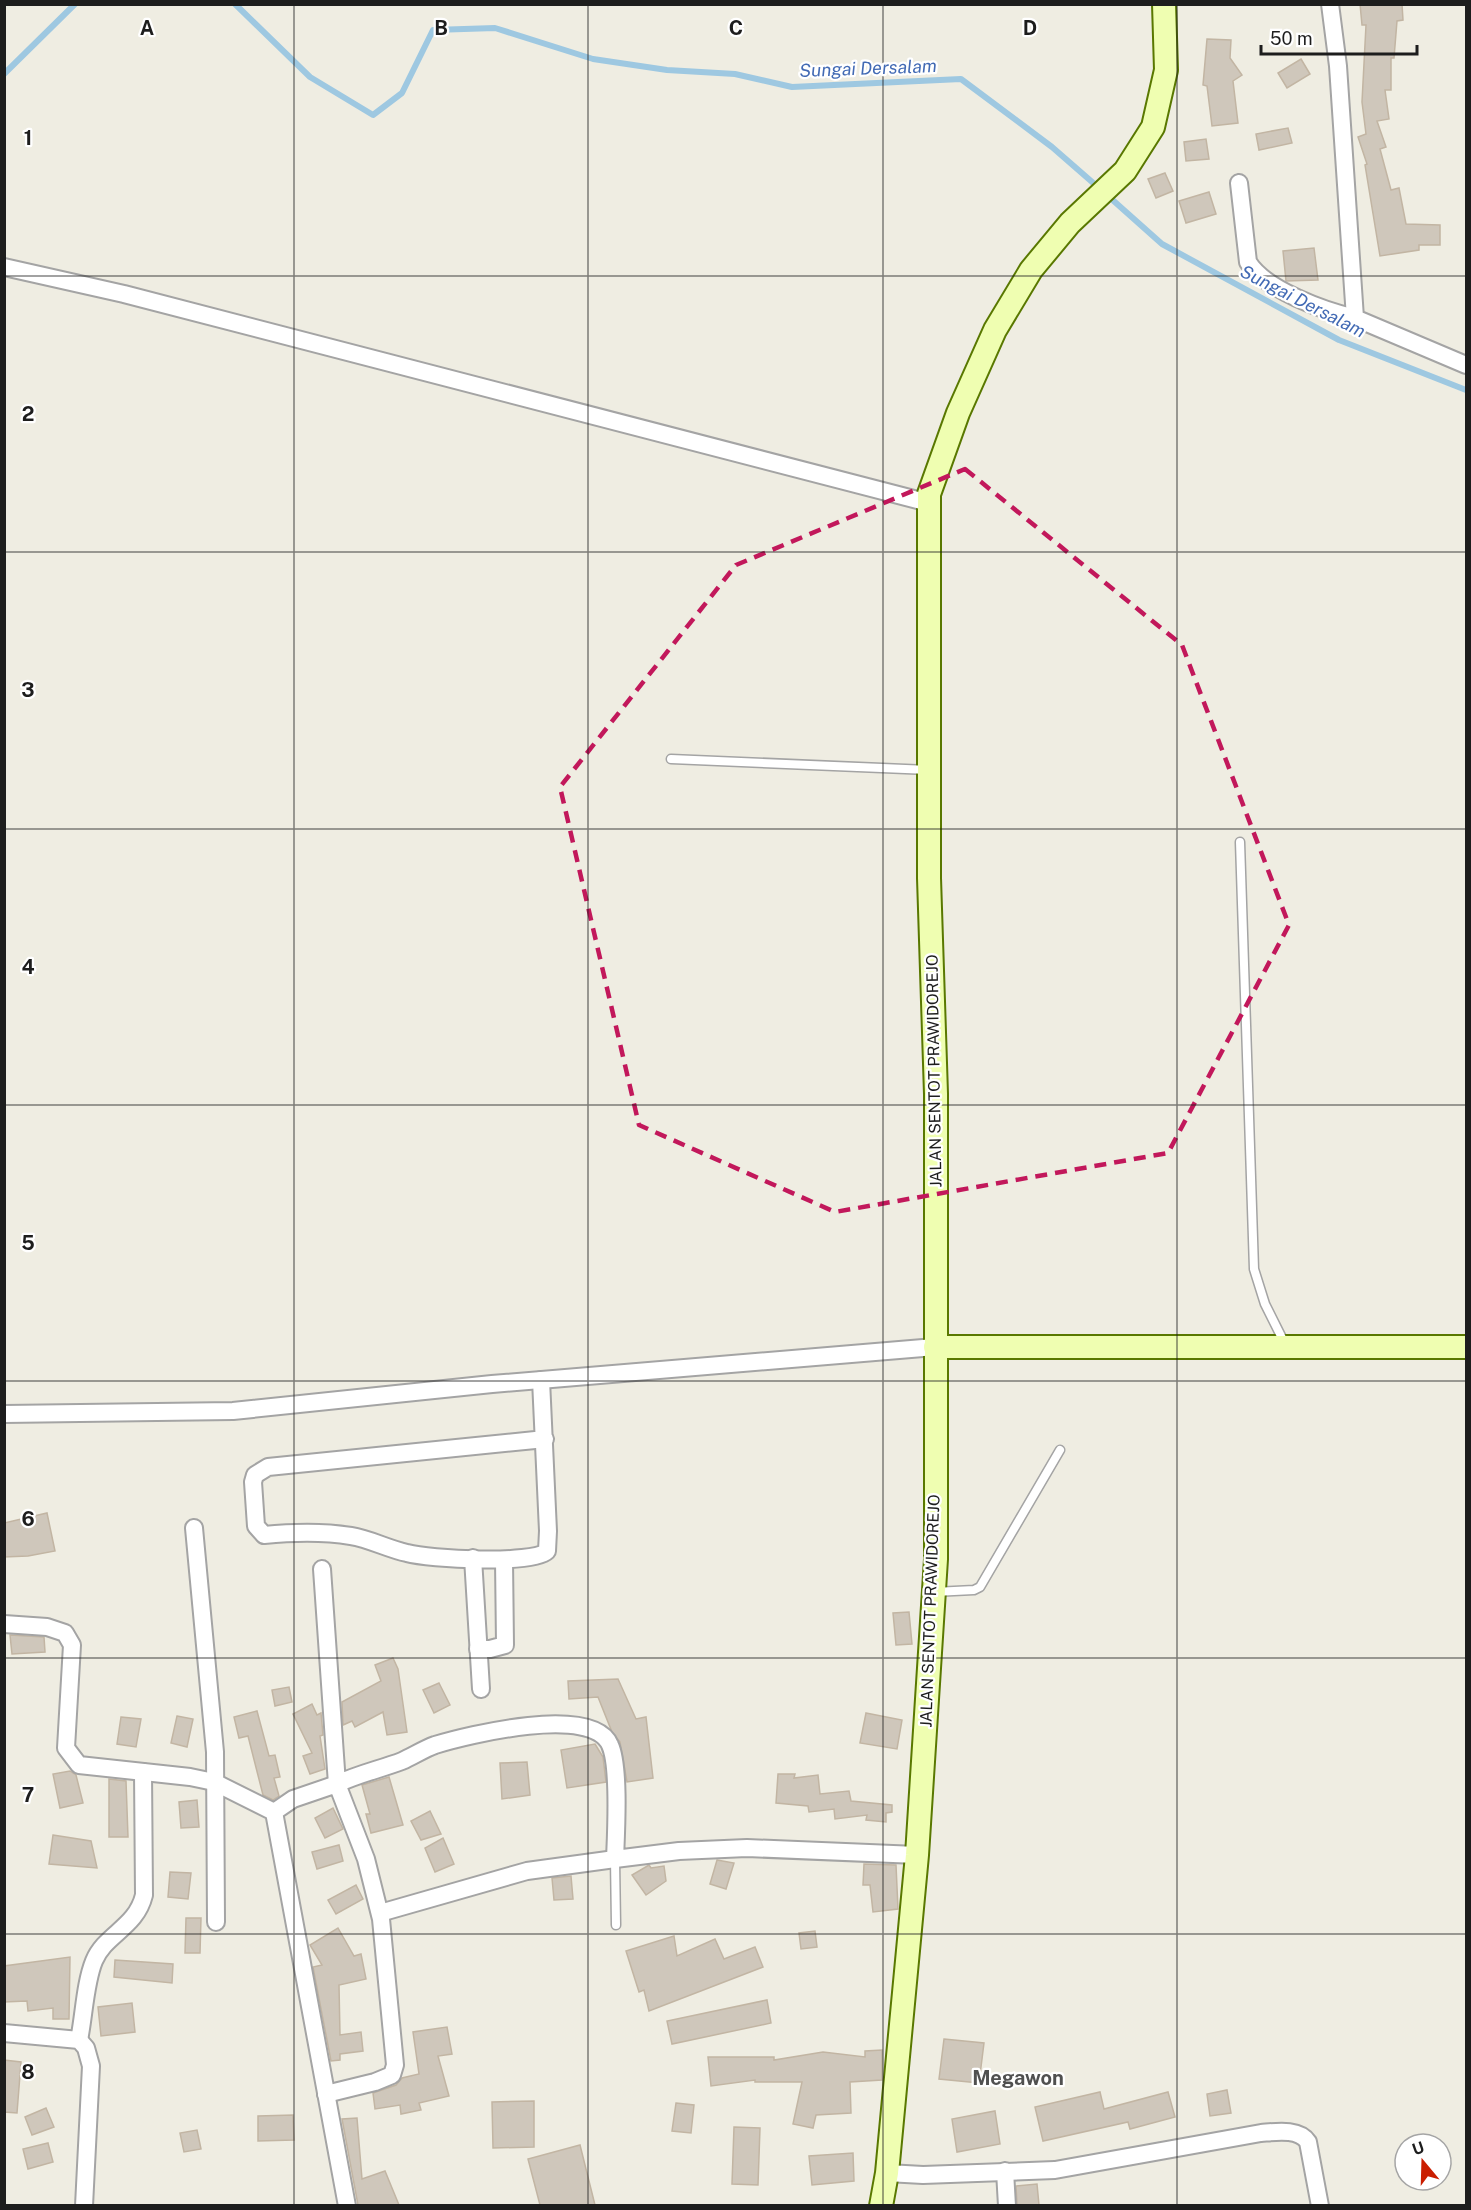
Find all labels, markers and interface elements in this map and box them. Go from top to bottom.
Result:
text: A [140,16,154,40]
text: B [434,16,448,40]
text: C [729,16,743,40]
text: D [1023,16,1037,40]
scale bar [1261,18,1417,56]
text: 50 m [1270,28,1313,49]
water label: Sungai Dersalam [799,55,937,81]
text: 1 [24,126,32,150]
water label: Sungai Dersalam [1237,260,1369,342]
text: 2 [22,402,34,426]
text: 3 [21,678,35,702]
street label: JALAN SENTOT PRAWIDOREJO [922,954,946,1188]
text: 4 [21,955,35,979]
text: 5 [21,1231,35,1255]
street label: JALAN SENTOT PRAWIDOREJO [916,1494,944,1728]
text: 6 [21,1507,35,1531]
text: 7 [22,1783,34,1807]
text: 8 [21,2060,35,2084]
district label: Megawon [972,2066,1064,2090]
north arrow [1393,2132,1453,2192]
text: U [1410,2137,1427,2159]

